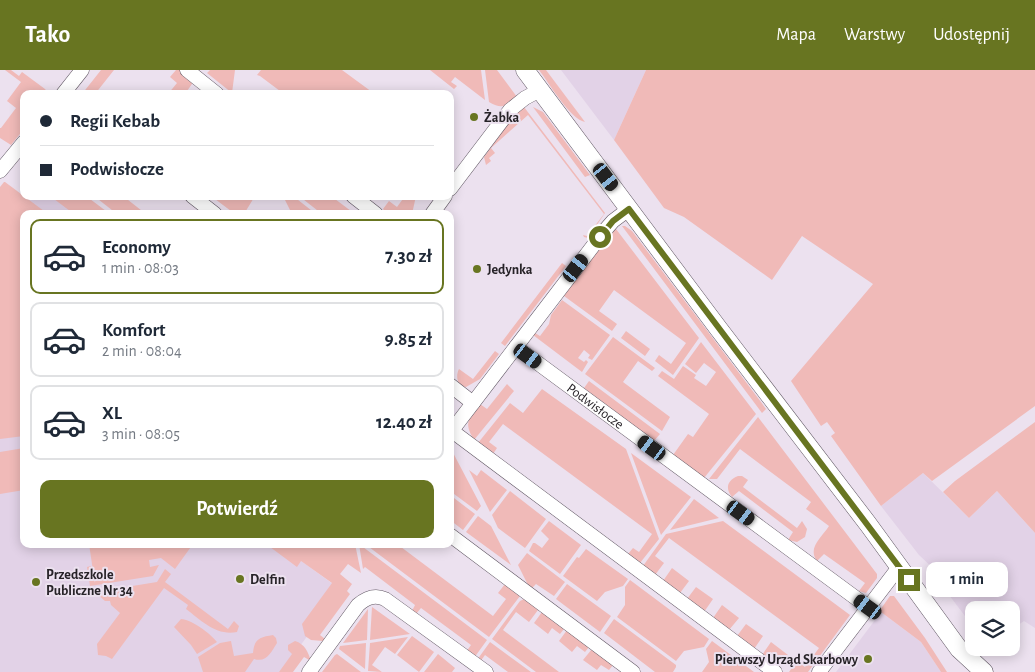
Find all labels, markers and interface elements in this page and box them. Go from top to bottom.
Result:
text: Tako [25,23,70,47]
text: Mapa [776,26,816,44]
text: Warstwy [844,26,905,44]
text: Udostępnij [933,26,1010,44]
place label: Żabka [484,109,519,125]
marker: Żabka [468,111,480,123]
text: Regii Kebab [70,112,160,131]
text: Podwisłocze [70,160,164,179]
car [590,161,621,193]
route start [589,226,611,248]
icon: car [42,234,87,279]
text: Economy [102,238,171,257]
text: 7.30 zł [385,247,432,266]
car [560,252,591,284]
text: 1 min · 08:03 [102,260,179,276]
marker: Jedynka [471,263,483,275]
place label: Jedynka [487,263,533,277]
icon: car [42,317,87,362]
text: Komfort [102,321,166,340]
text: 9.85 zł [384,330,432,349]
car [511,341,544,371]
text: 2 min · 08:04 [102,343,182,359]
street label: Podwisłocze [564,381,626,432]
icon: car [42,400,87,445]
text: XL [102,404,122,423]
text: 12.40 zł [376,413,432,432]
text: 3 min · 08:05 [102,426,180,442]
car [635,433,668,463]
button: Potwierdź [40,480,434,538]
car [724,498,757,528]
callout: 1 min [926,562,1009,598]
place label: Przedszkole Publiczne Nr 34 [46,568,133,598]
route end [898,569,920,591]
text: 1 min [950,571,984,587]
marker: Delfin [234,573,246,585]
place label: Delfin [250,573,285,587]
marker: Przedszkole Publiczne Nr 34 [30,576,42,588]
car [851,592,884,622]
map controls [965,601,1020,656]
button: layers [965,601,1020,656]
place label: Pierwszy Urząd Skarbowy [715,653,859,667]
marker: Pierwszy Urząd Skarbowy [862,653,874,665]

